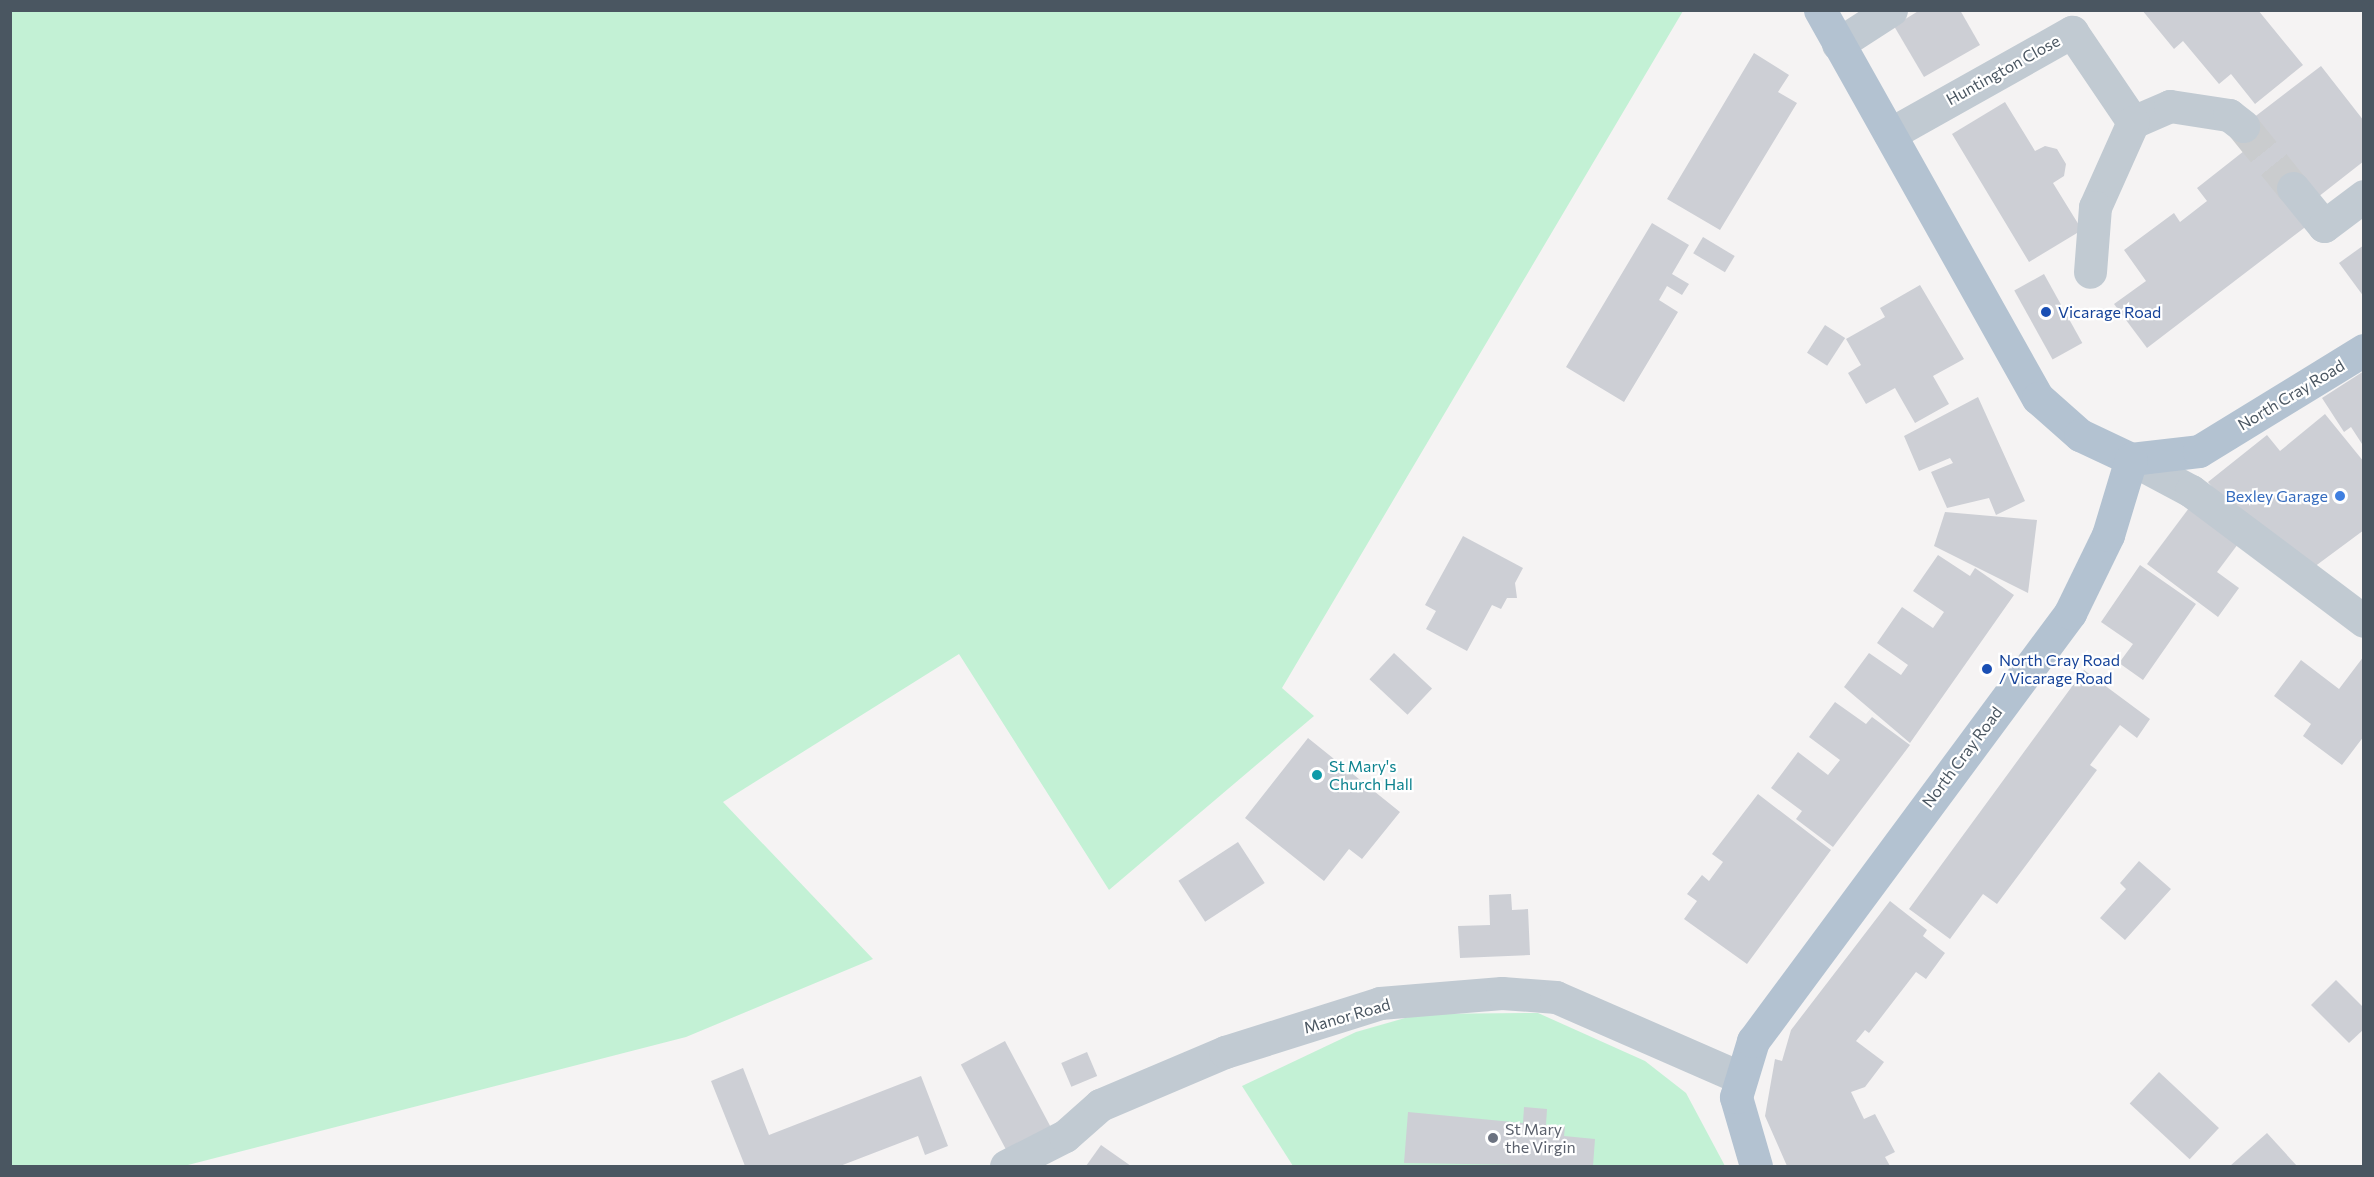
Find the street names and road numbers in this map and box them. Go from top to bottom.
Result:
street label: Huntington Close [1943,31,2063,109]
street label: North Cray Road [2234,356,2348,434]
street label: North Cray Road [1918,703,2006,811]
street label: Manor Road [1302,994,1392,1038]

